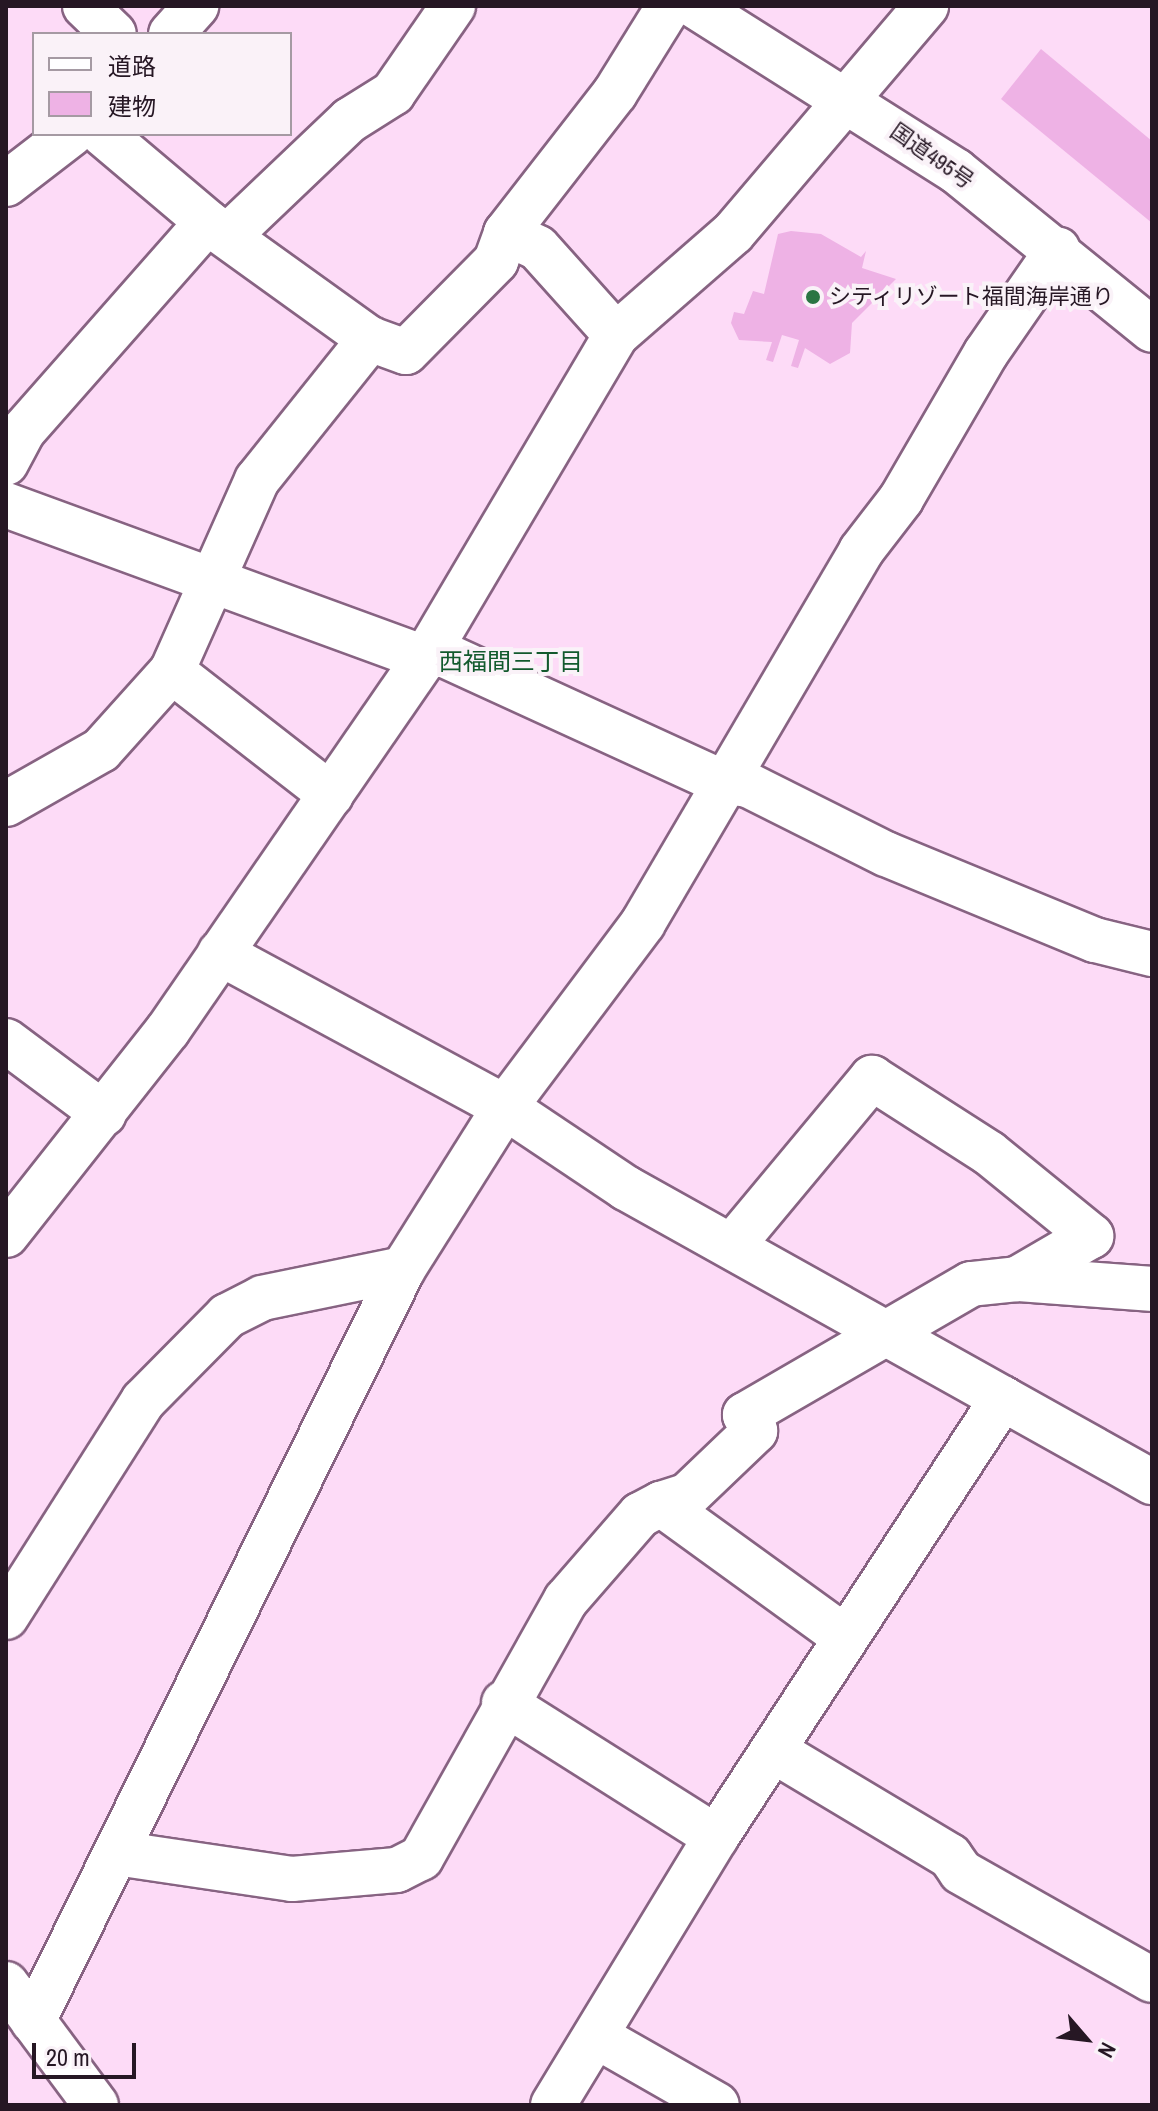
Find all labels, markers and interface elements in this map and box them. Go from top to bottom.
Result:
legend [32,32,292,136]
text: 道路 [108,50,156,82]
text: 建物 [108,90,156,122]
street label: 国道495号 [885,118,979,194]
place label: シティリゾート福間海岸通り [829,284,1115,310]
marker: シティリゾート福間海岸通り [804,288,822,306]
district label: 西福間三丁目 [439,648,583,676]
north arrow [1046,1999,1126,2079]
scale bar [36,2027,140,2077]
text: N [1091,2037,1123,2063]
text: 20 m [46,2041,90,2073]

